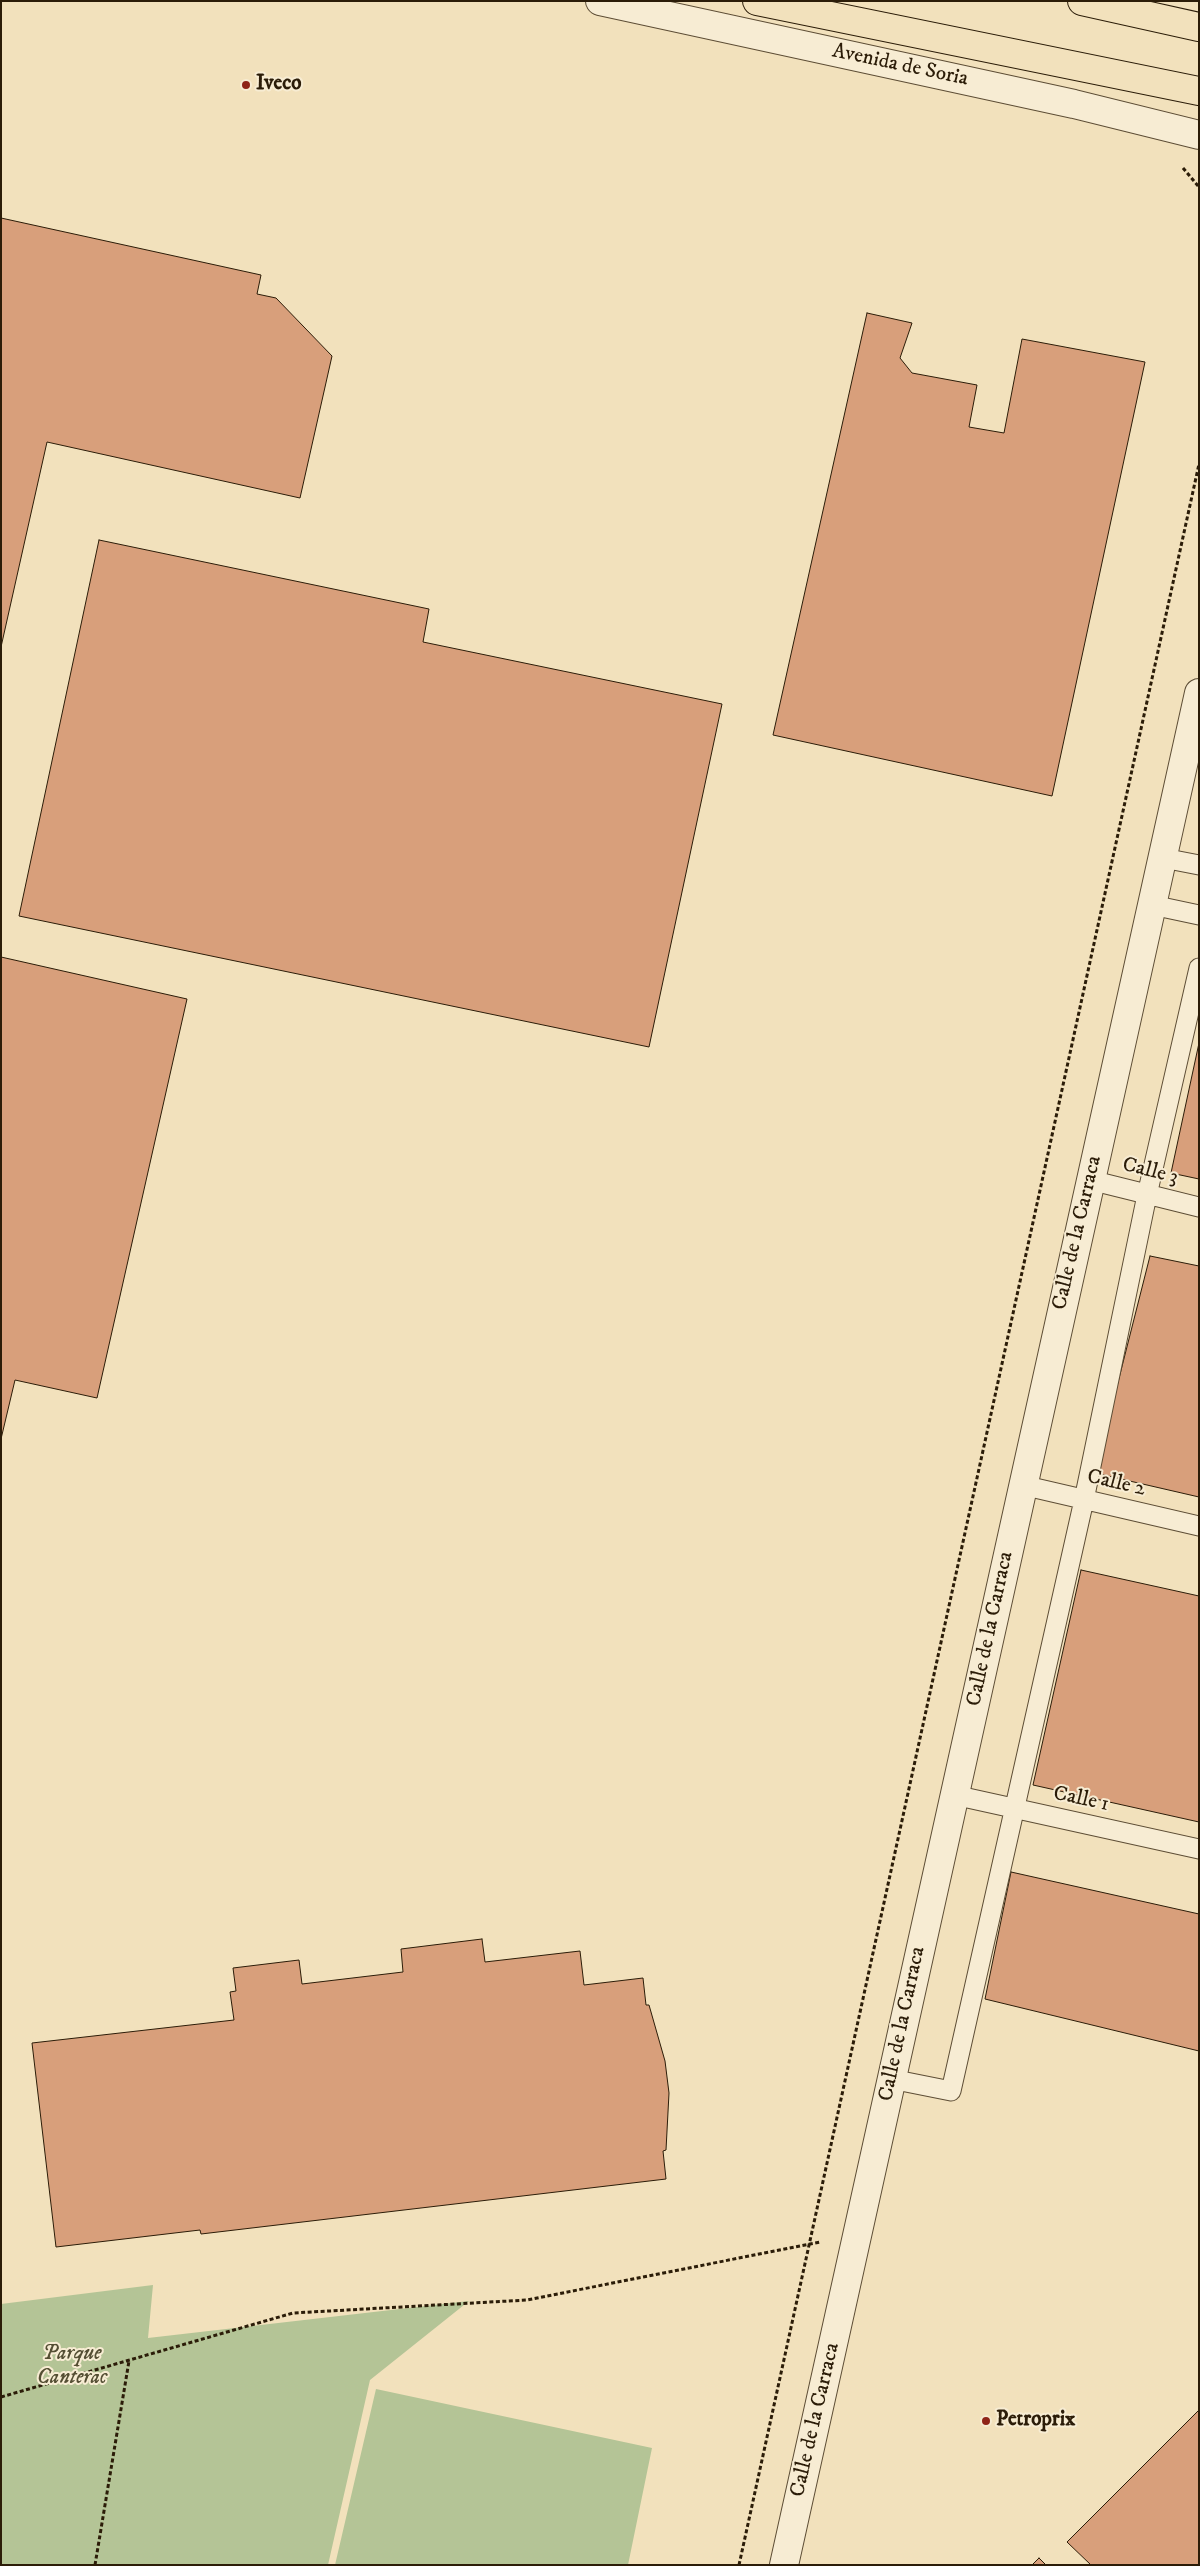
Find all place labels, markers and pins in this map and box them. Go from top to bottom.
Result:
place label: Iveco [256,72,301,98]
marker: Iveco [240,79,252,91]
place label: Petroprix [996,2408,1075,2434]
marker: Petroprix [980,2415,992,2427]

